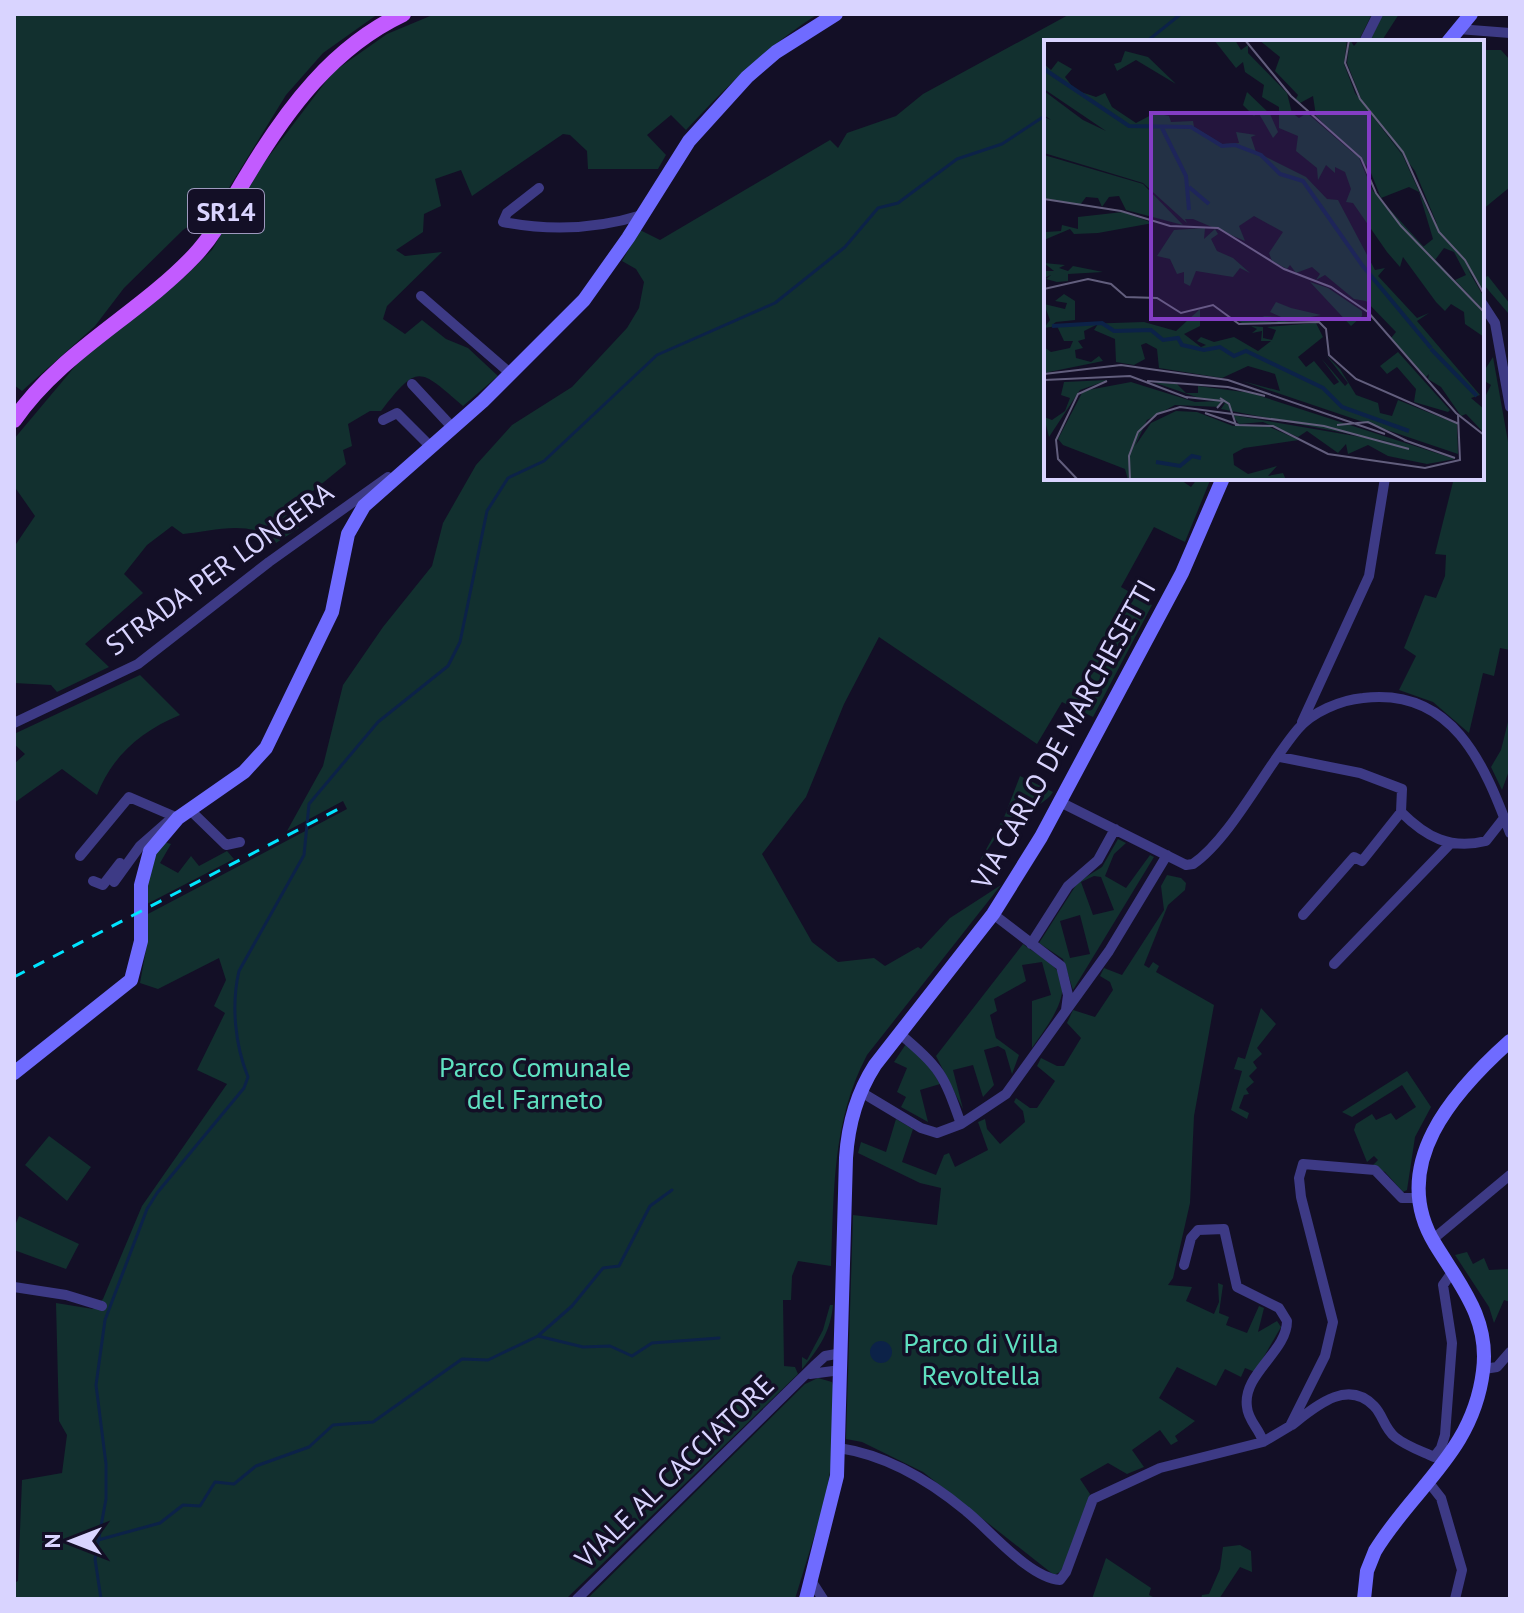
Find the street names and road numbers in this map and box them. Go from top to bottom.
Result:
road number: SR14 [188,189,264,233]
street label: STRADA PER LONGERA [98,472,341,663]
street label: VIA CARLO DE MARCHESETTI [962,573,1164,896]
street label: VIALE AL CACCIATORE [566,1366,782,1577]

